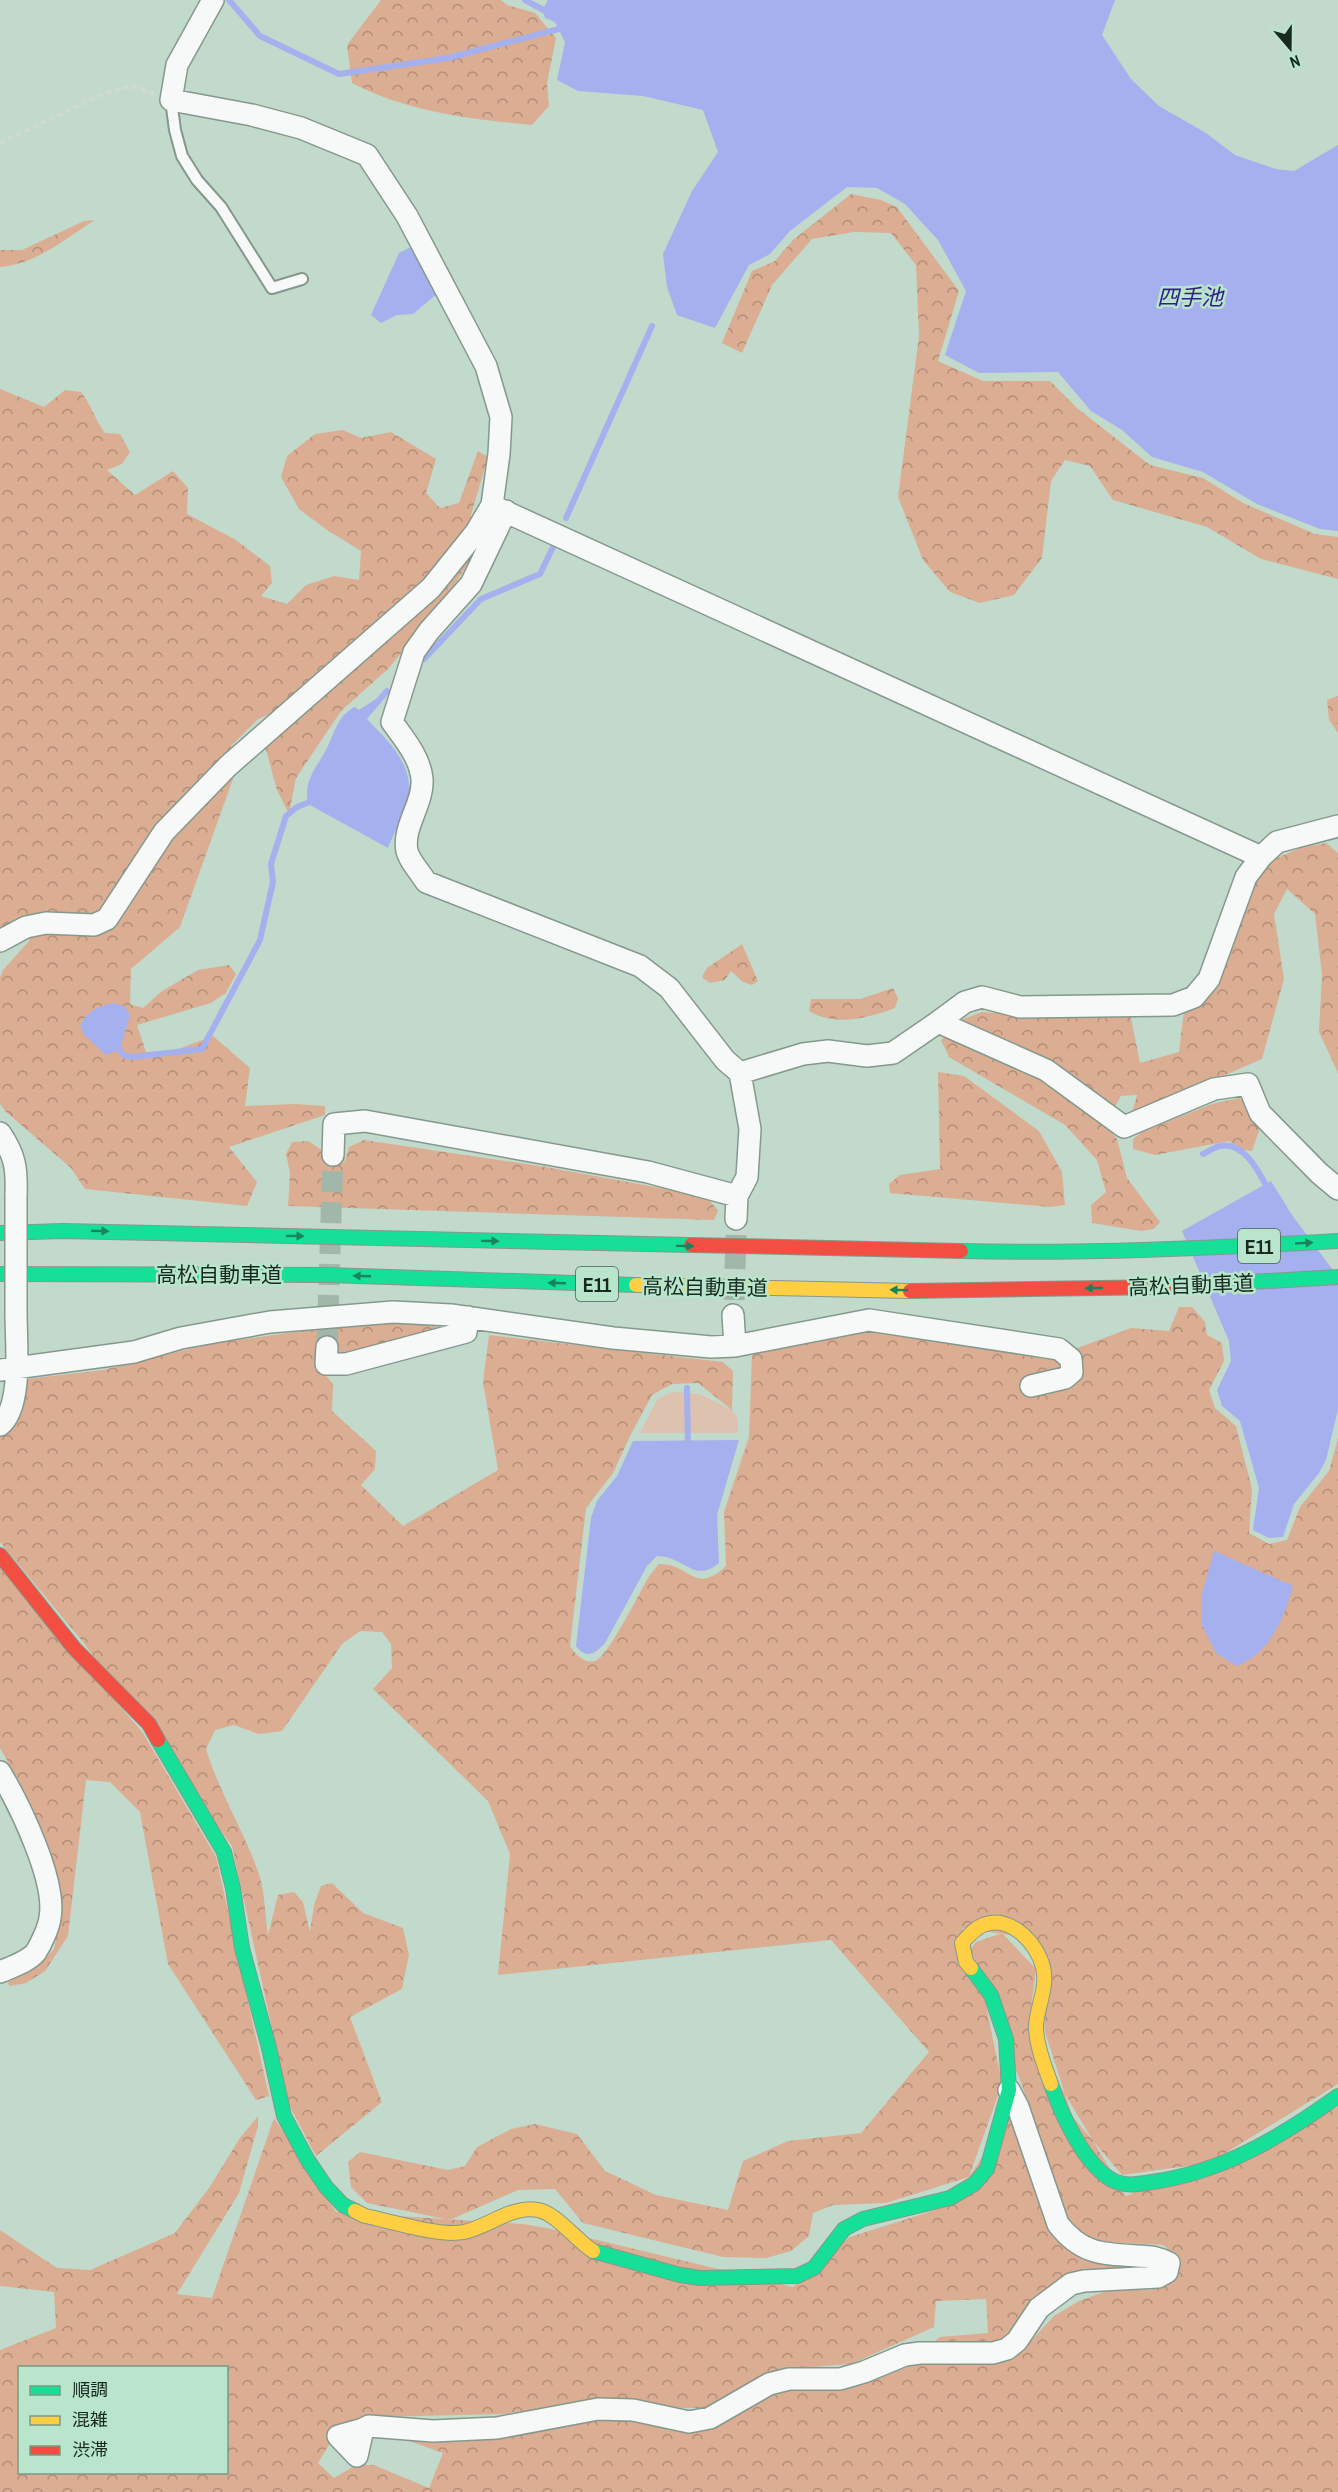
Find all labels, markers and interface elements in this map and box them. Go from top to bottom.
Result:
north arrow [1260,18,1320,78]
text: N [1287,50,1303,74]
water label: 四手池 [1157,282,1225,312]
one-way arrow [91,1227,110,1236]
road number: E11 [1238,1229,1280,1263]
one-way arrow [286,1232,305,1241]
one-way arrow [481,1237,500,1246]
one-way arrow [1294,1239,1313,1248]
one-way arrow [676,1242,695,1251]
street label: 高松自動車道 [156,1260,282,1289]
road number: E11 [576,1267,618,1301]
street label: 高松自動車道 [1128,1268,1254,1302]
one-way arrow [353,1271,372,1281]
street label: 高松自動車道 [642,1271,768,1303]
one-way arrow [548,1278,567,1287]
one-way arrow [1085,1283,1104,1293]
one-way arrow [890,1285,909,1295]
legend [18,2366,228,2474]
text: 順調 [72,2377,108,2402]
text: 混雑 [72,2407,108,2432]
text: 渋滞 [72,2437,108,2462]

